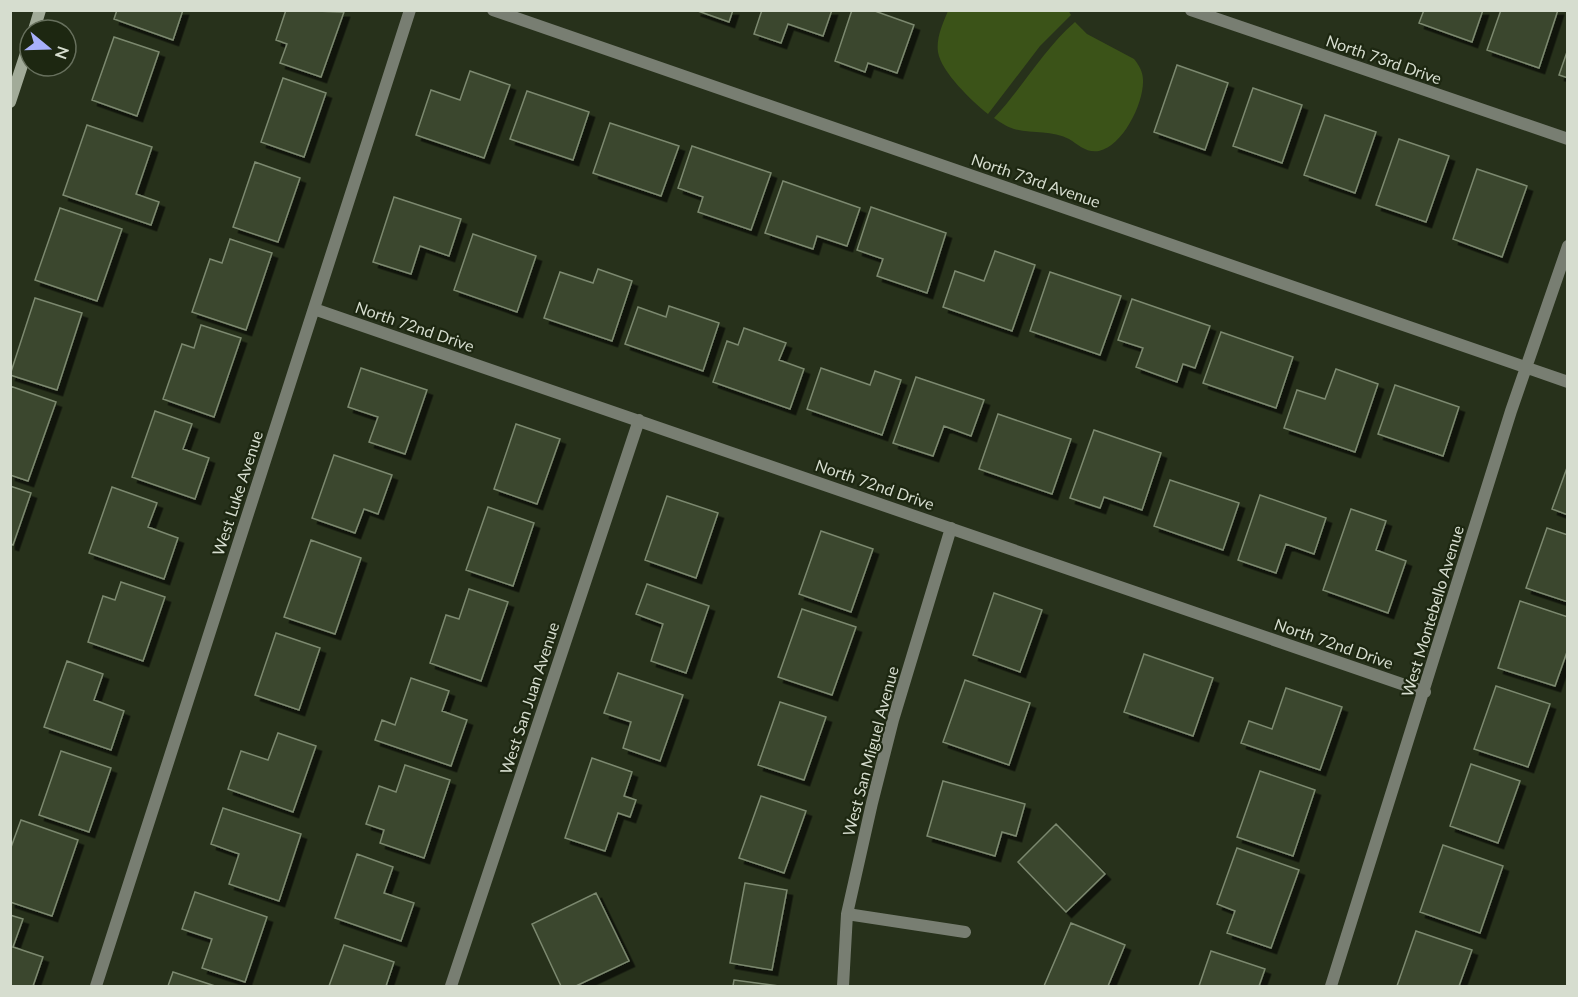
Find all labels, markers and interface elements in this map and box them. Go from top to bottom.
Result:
north arrow [18,18,78,78]
street label: North 73rd Drive [1324,30,1444,88]
text: N [52,44,74,62]
street label: North 73rd Avenue [969,149,1103,211]
street label: North 72nd Drive [353,297,477,355]
street label: West Luke Avenue [208,428,266,558]
street label: North 72nd Drive [813,455,937,513]
street label: West Montebello Avenue [1397,523,1467,699]
street label: North 72nd Drive [1272,614,1396,672]
street label: West San Juan Avenue [495,620,563,776]
street label: West San Miguel Avenue [838,664,902,838]

